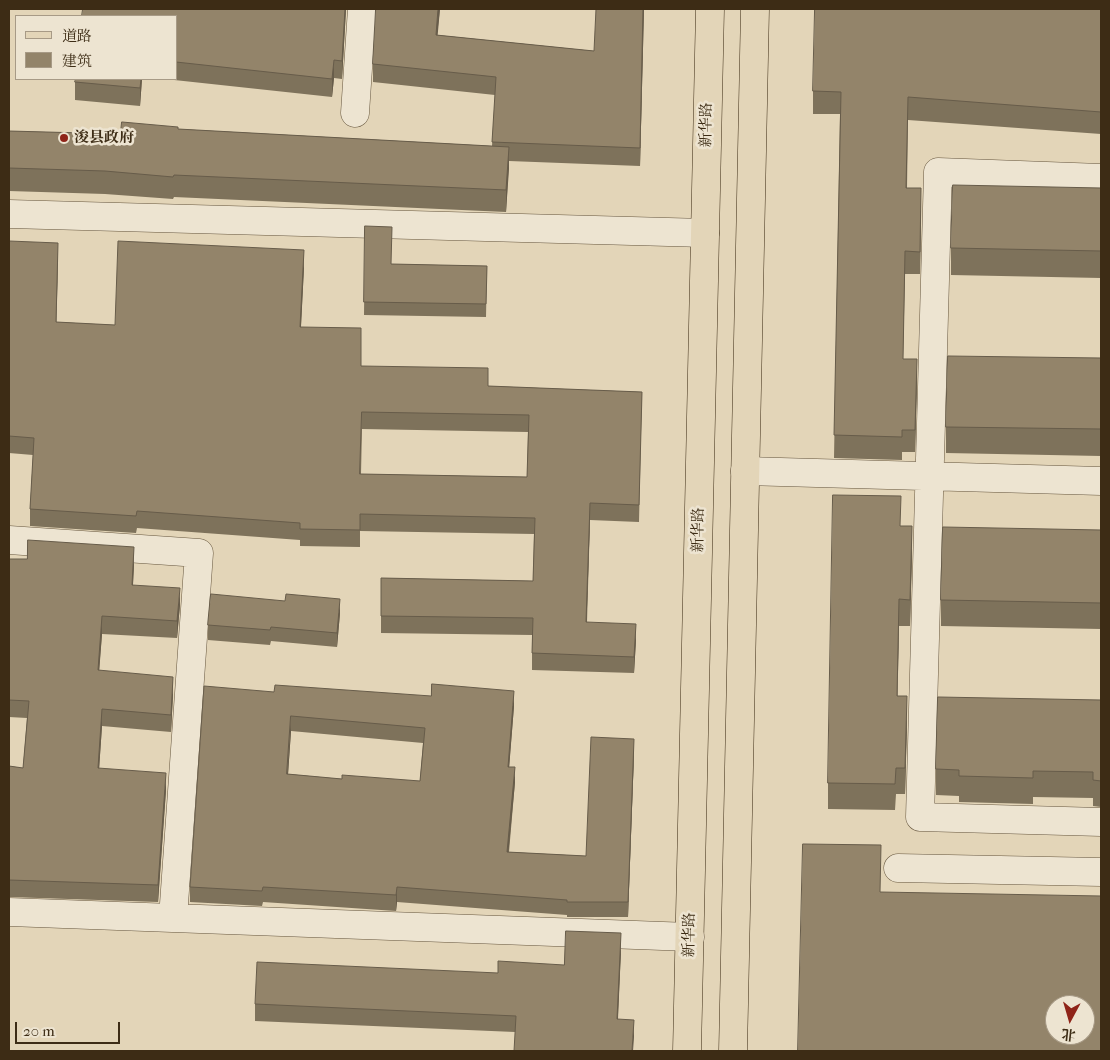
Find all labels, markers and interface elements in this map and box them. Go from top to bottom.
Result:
legend [15,15,178,80]
text: 道路 [62,27,92,45]
text: 建筑 [62,52,92,70]
street label: 新华路 [698,102,716,148]
place label: 浚县政府 [74,129,134,147]
marker: 浚县政府 [58,132,70,144]
street label: 新华路 [690,507,708,553]
street label: 新华路 [681,912,699,958]
north arrow [1045,995,1095,1045]
scale bar [18,1012,122,1044]
text: 20 m [23,1022,55,1040]
text: 北 [1061,1025,1076,1044]

